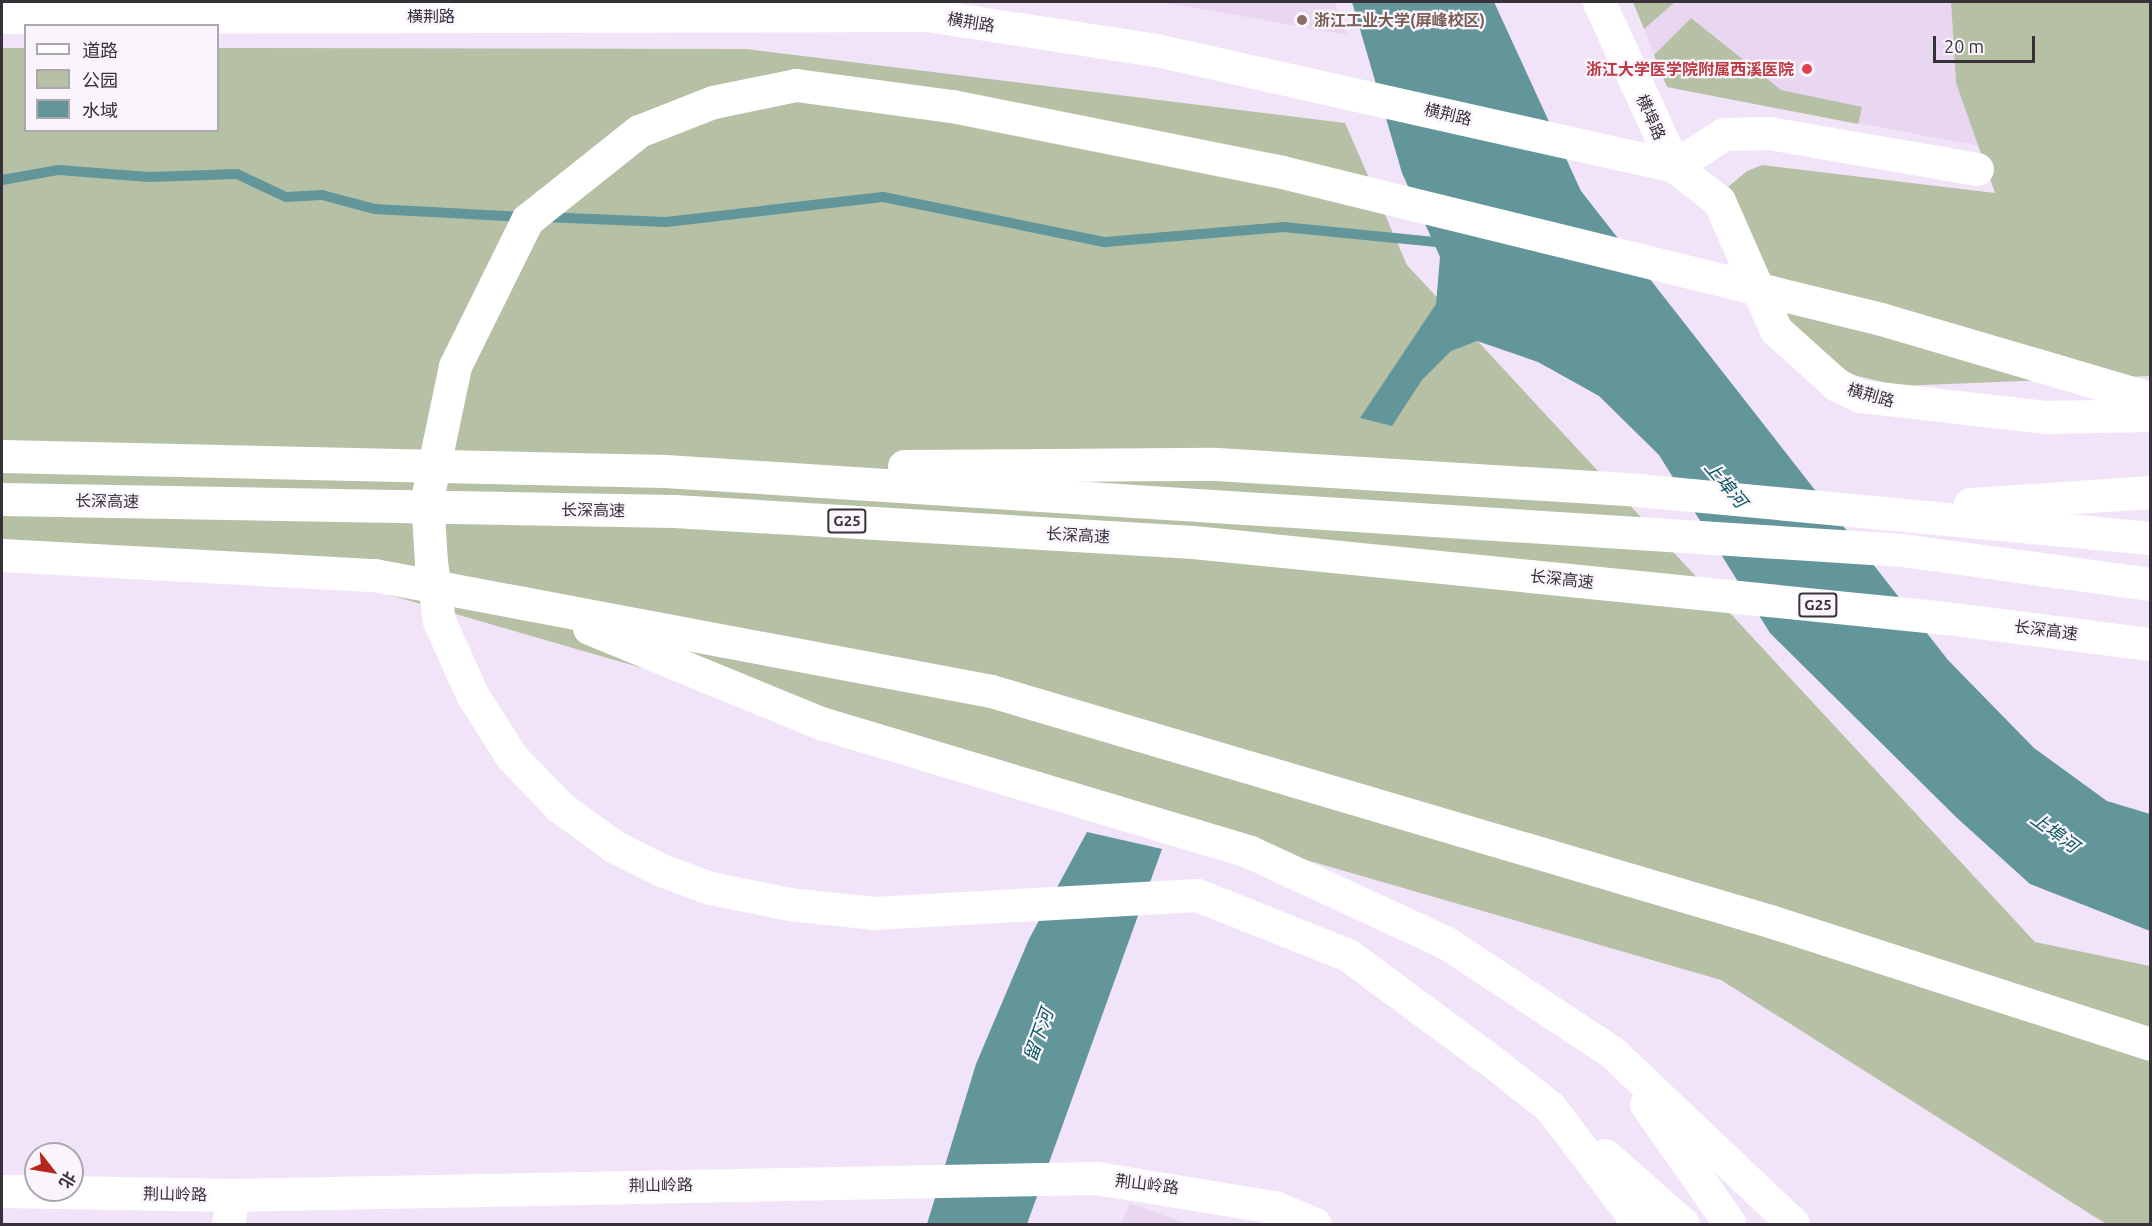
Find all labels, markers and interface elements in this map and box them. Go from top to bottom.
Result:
street label: 横荆路 [407,6,455,26]
street label: 横荆路 [946,9,996,35]
place label: 浙江工业大学(屏峰校区) [1314,10,1485,30]
marker: 浙江工业大学(屏峰校区) [1295,13,1309,27]
legend [24,24,219,132]
scale bar [1936,24,2038,62]
text: 20 m [1944,36,1984,56]
text: 道路 [82,40,118,60]
place label: 浙江大学医学院附属西溪医院 [1586,59,1794,79]
marker: 浙江大学医学院附属西溪医院 [1798,60,1816,78]
text: 公园 [82,70,118,90]
street label: 横埠路 [1632,91,1670,143]
street label: 横荆路 [1422,99,1474,129]
text: 水域 [82,100,118,120]
street label: 横荆路 [1845,379,1897,411]
water label: 上埠河 [1700,456,1752,512]
street label: 长深高速 [75,491,139,511]
street label: 长深高速 [561,500,625,520]
road number: G25 [826,509,868,533]
street label: 长深高速 [1046,524,1110,546]
street label: 长深高速 [1529,566,1595,592]
road number: G25 [1797,593,1839,617]
street label: 长深高速 [2013,617,2079,643]
water label: 上埠河 [2027,807,2083,857]
water label: 留下河 [1019,1006,1057,1064]
north arrow [24,1142,84,1202]
text: 北 [56,1169,80,1192]
street label: 荆山岭路 [1114,1171,1180,1197]
street label: 荆山岭路 [629,1175,693,1195]
street label: 荆山岭路 [143,1184,207,1204]

